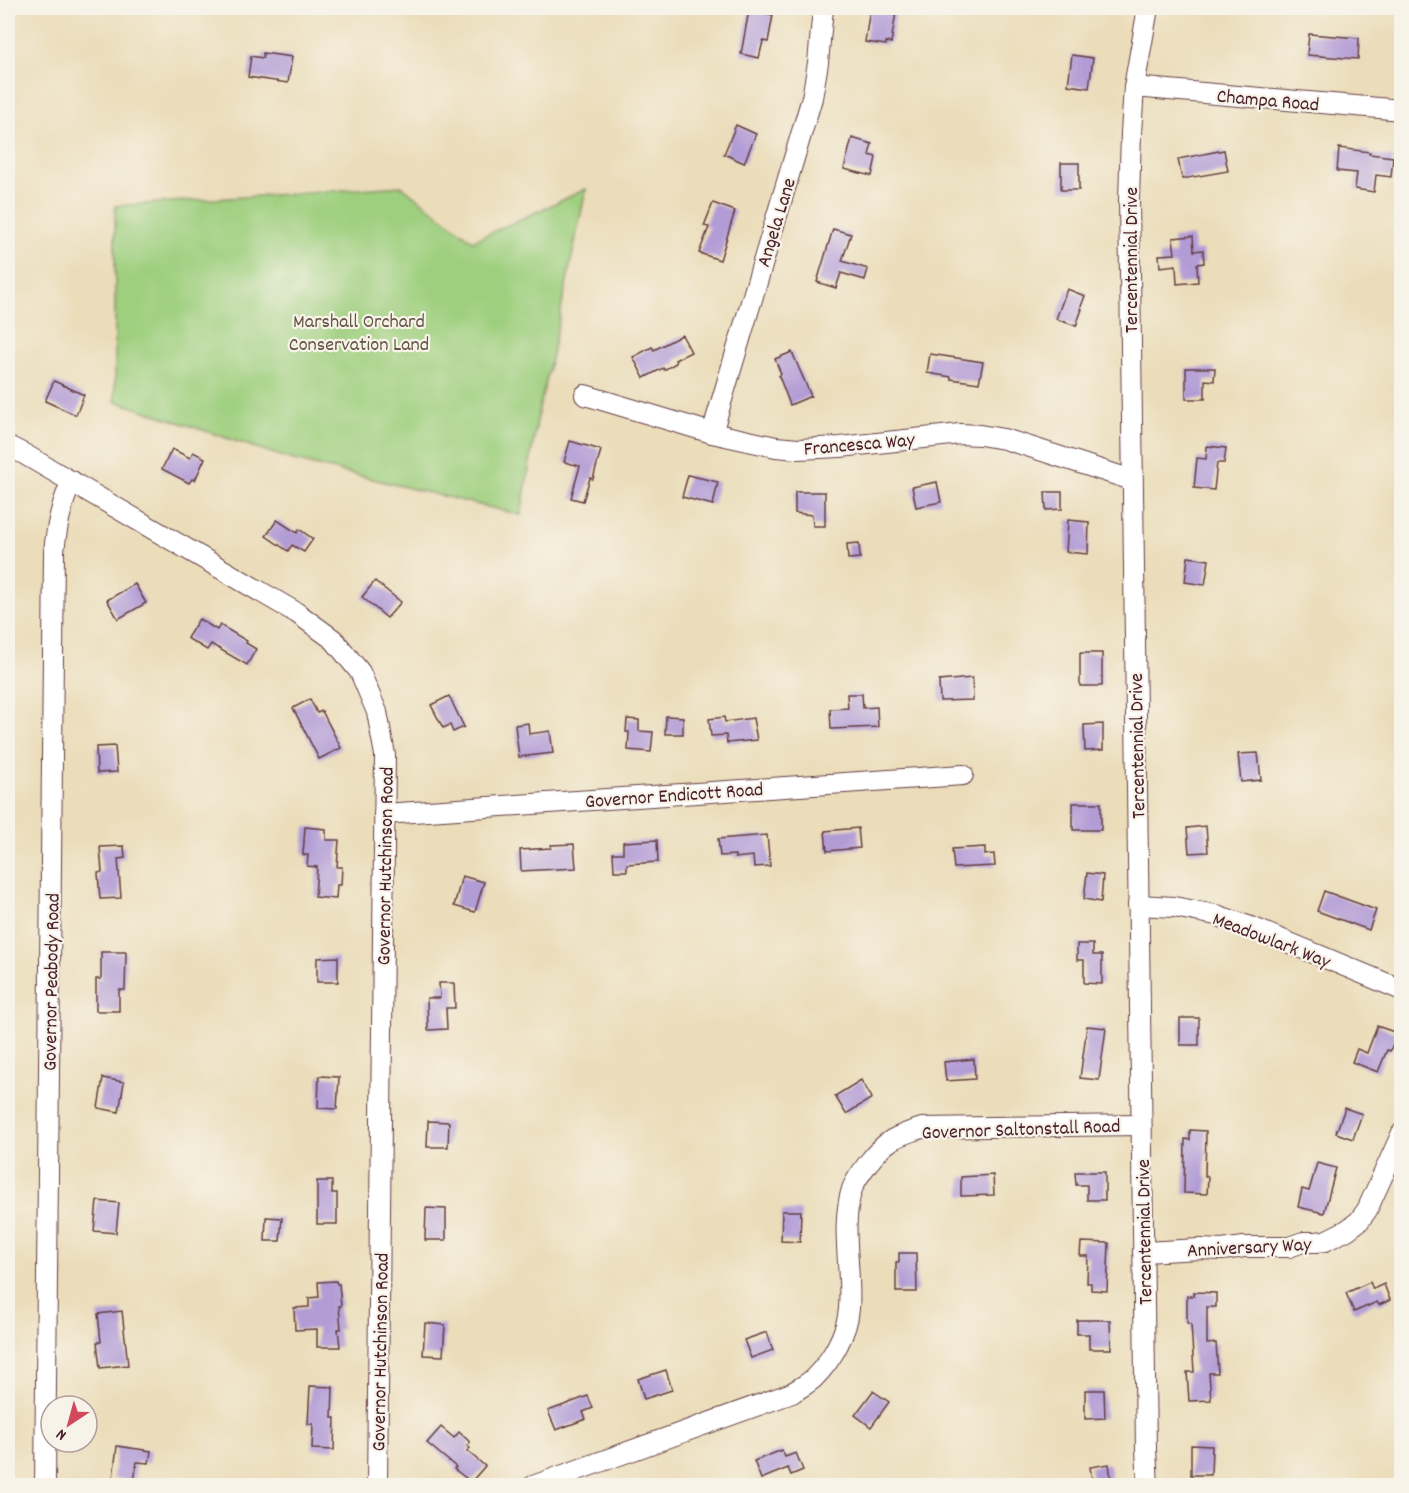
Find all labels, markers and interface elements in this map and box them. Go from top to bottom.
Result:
street label: Champa Road [1215,84,1320,120]
street label: Angela Lane [751,175,805,271]
street label: Tercentennial Drive [1119,187,1147,333]
park label: Marshall Orchard Conservation Land [289,309,429,360]
street label: Francesca Way [803,427,917,465]
street label: Tercentennial Drive [1124,673,1154,819]
street label: Governor Hutchinson Road [371,767,403,966]
street label: Governor Endicott Road [584,777,764,817]
street label: Governor Peabody Road [37,893,69,1071]
street label: Meadowlark Way [1208,906,1335,977]
street label: Governor Saltonstall Road [921,1114,1121,1148]
street label: Tercentennial Drive [1131,1159,1161,1305]
street label: Anniversary Way [1186,1232,1313,1266]
street label: Governor Hutchinson Road [366,1253,398,1452]
north arrow [39,1394,99,1454]
text: N [52,1422,72,1446]

